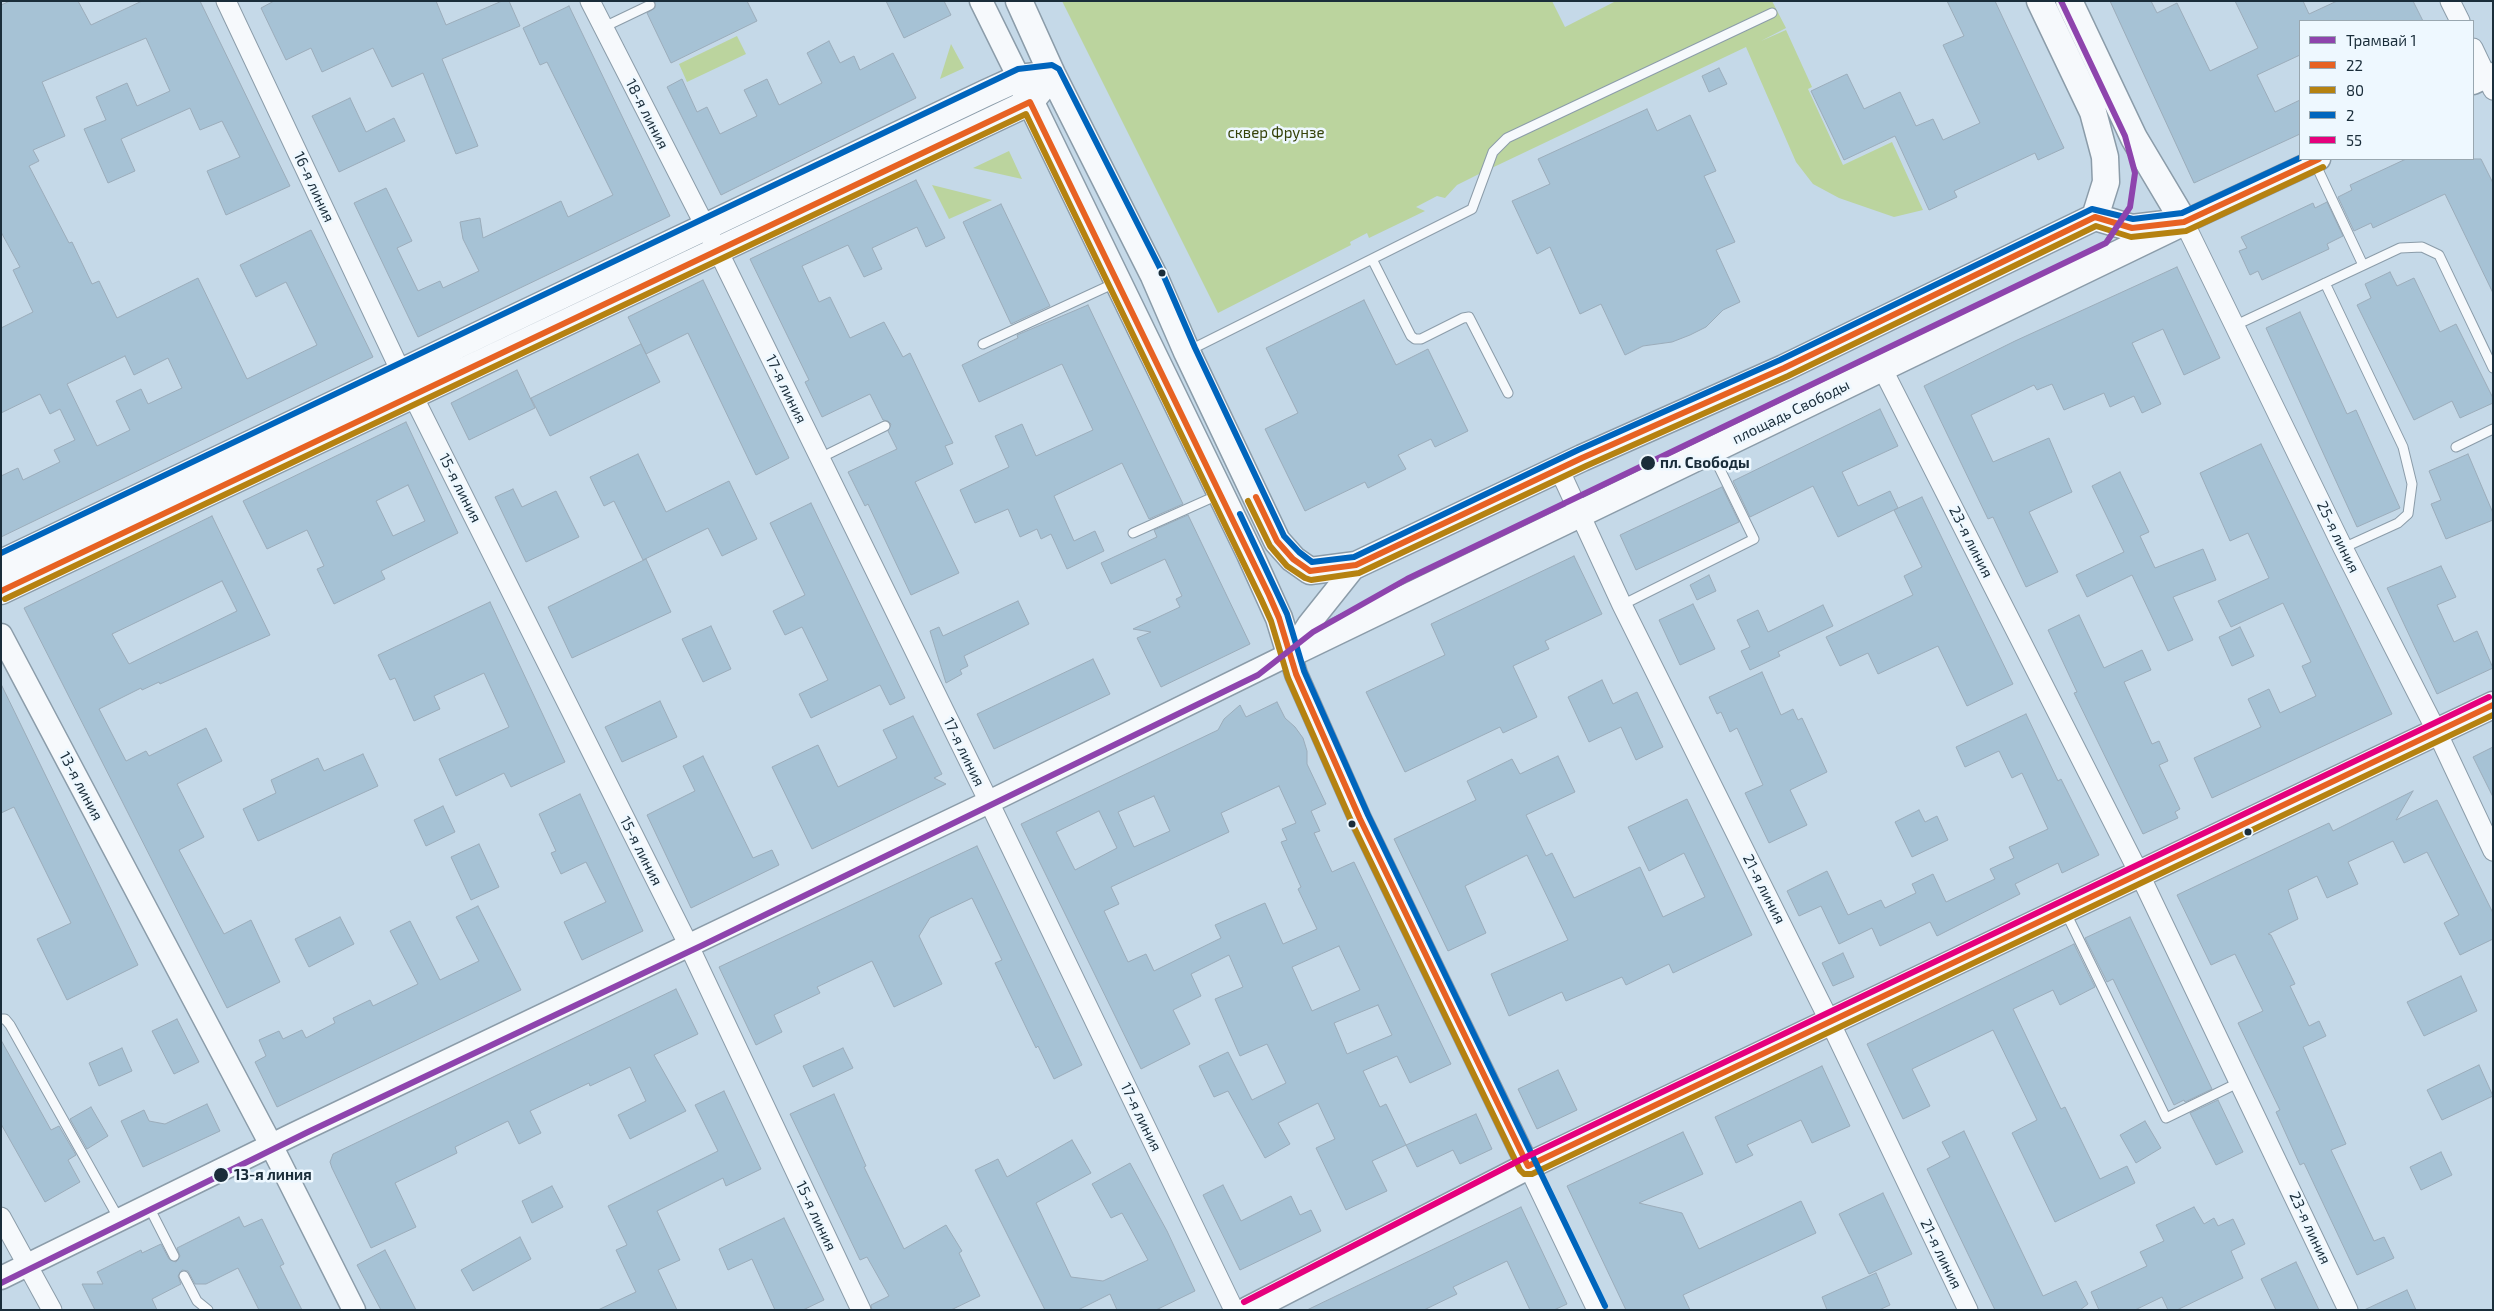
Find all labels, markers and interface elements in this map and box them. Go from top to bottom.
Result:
legend [2299,20,2474,160]
text: Трамвай 1 [2346,31,2416,49]
text: 22 [2346,56,2363,74]
street label: 18-я линия [622,76,672,152]
text: 80 [2346,81,2364,99]
text: 2 [2346,106,2354,124]
park label: сквер Фрунзе [1227,124,1325,142]
text: 55 [2346,131,2362,149]
street label: 16-я линия [290,149,338,225]
unlabelled marker [1157,268,1167,278]
street label: 17-я линия [762,352,810,426]
street label: площадь Свободы [1729,376,1853,448]
street label: 15-я линия [435,450,485,526]
marker: пл. Свободы [1639,454,1657,472]
place label: пл. Свободы [1660,454,1750,472]
street label: 25-я линия [2313,498,2363,576]
street label: 23-я линия [1945,503,1997,581]
street label: 17-я линия [940,715,988,789]
street label: 13-я линия [55,748,107,824]
street label: 15-я линия [616,813,666,889]
unlabelled marker [1347,819,1357,829]
unlabelled marker [2243,827,2253,837]
street label: 21-я линия [1739,851,1789,927]
street label: 17-я линия [1117,1080,1165,1154]
marker: 13-я линия [212,1166,230,1184]
place label: 13-я линия [234,1166,312,1184]
street label: 15-я линия [792,1178,840,1254]
street label: 23-я линия [2285,1189,2335,1267]
street label: 21-я линия [1916,1216,1966,1292]

